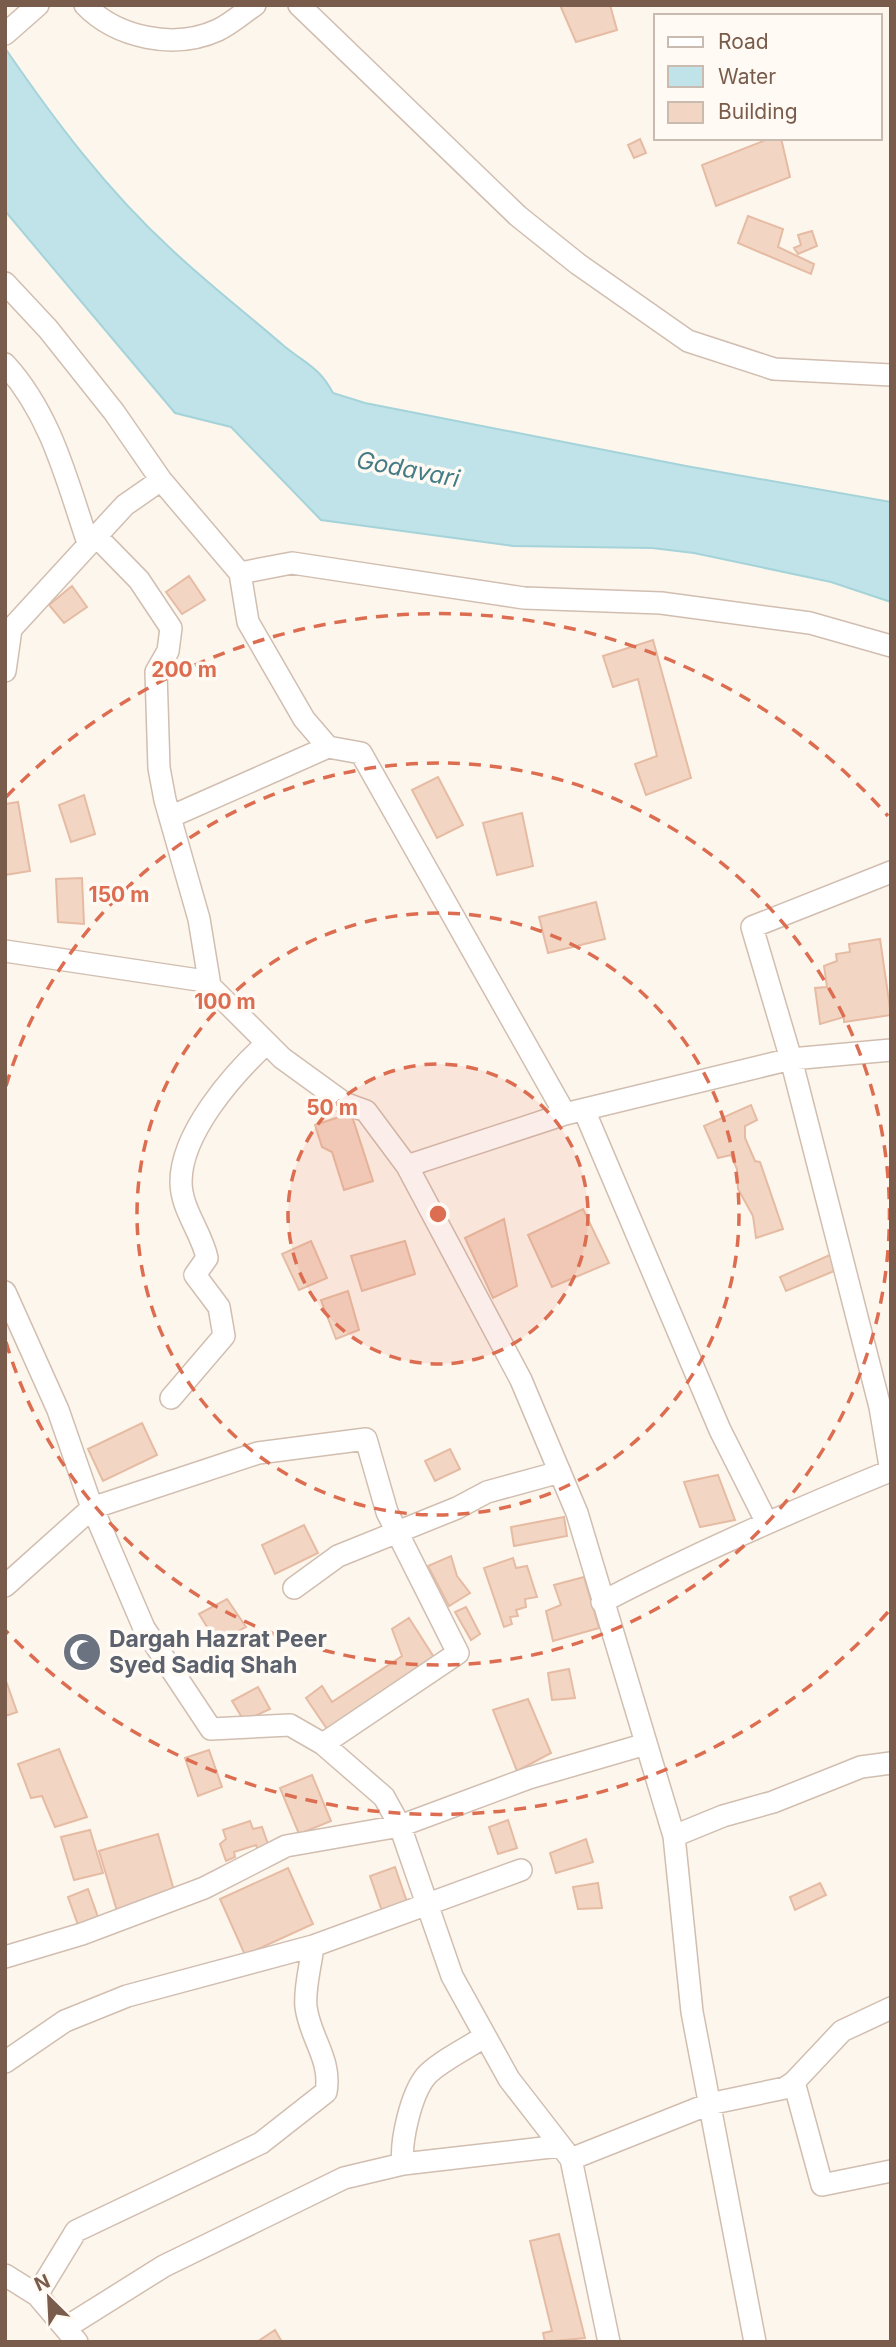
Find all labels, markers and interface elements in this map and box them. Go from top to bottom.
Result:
legend [654,14,882,140]
text: Road [718,29,769,54]
text: Water [718,64,776,89]
text: Building [718,99,798,124]
water label: Godavari [354,445,463,493]
text: 200 m [151,657,217,682]
text: 150 m [89,882,149,907]
text: 100 m [194,989,256,1014]
text: 50 m [306,1095,358,1120]
centre of rings [426,1202,450,1226]
place label: Dargah Hazrat Peer Syed Sadiq Shah [109,1625,327,1679]
mosque icon: Dargah Hazrat Peer Syed Sadiq Shah [61,1631,103,1673]
north arrow [14,2263,84,2333]
text: N [31,2269,54,2296]

